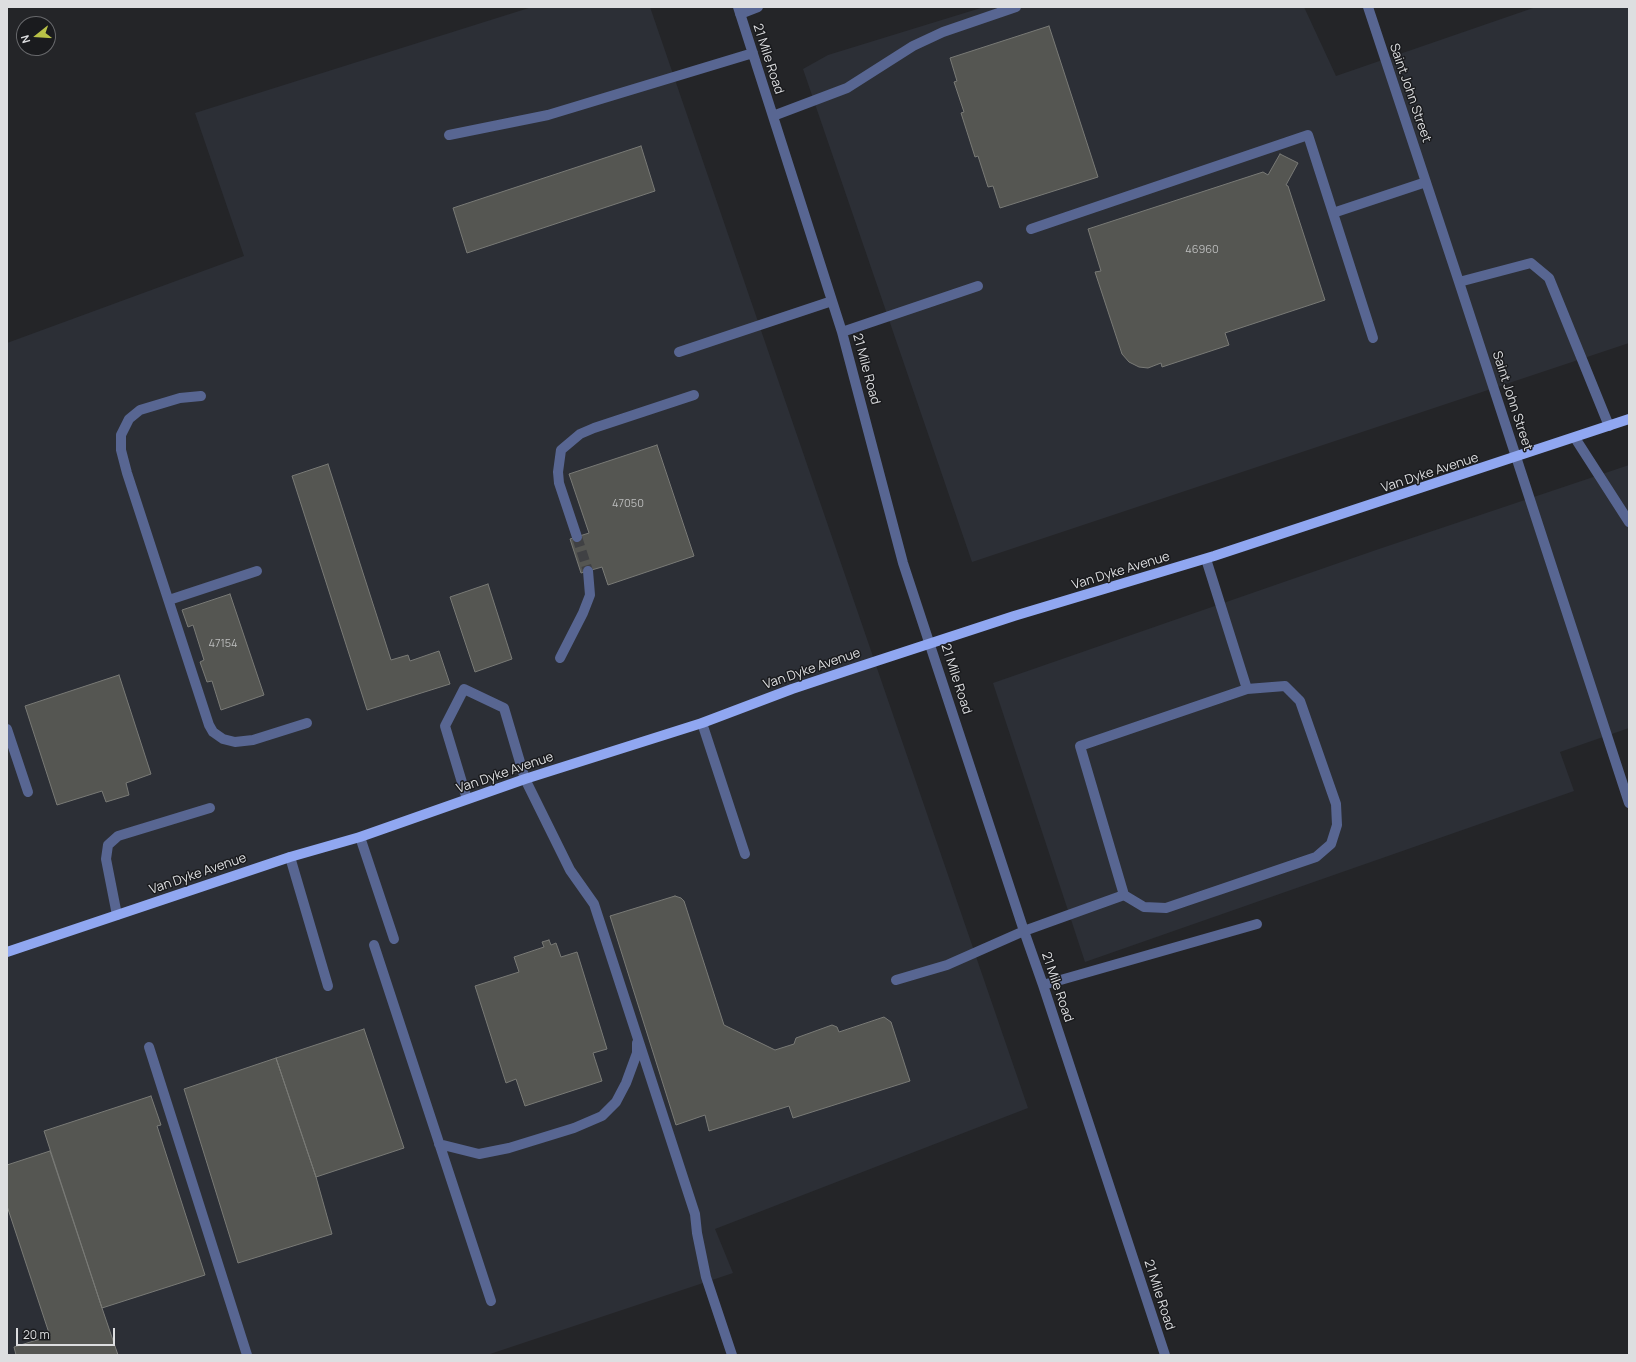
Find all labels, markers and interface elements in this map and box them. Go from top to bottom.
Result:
north arrow [16,16,56,56]
street label: 21 Mile Road [749,22,787,96]
text: N [17,33,33,45]
street label: Saint John Street [1386,41,1434,145]
house number: 46960 [1185,243,1219,257]
street label: 21 Mile Road [849,332,883,406]
street label: Saint John Street [1489,349,1535,453]
street label: Van Dyke Avenue [1379,450,1481,496]
house number: 47050 [612,497,644,511]
street label: Van Dyke Avenue [1070,549,1172,593]
house number: 47154 [208,637,238,651]
street label: 21 Mile Road [937,642,975,716]
street label: Van Dyke Avenue [762,645,862,693]
street label: Van Dyke Avenue [455,749,555,797]
street label: Van Dyke Avenue [148,850,248,898]
street label: 21 Mile Road [1038,950,1076,1024]
street label: 21 Mile Road [1140,1258,1178,1332]
scale bar [18,1320,117,1346]
text: 20 m [23,1326,50,1343]

